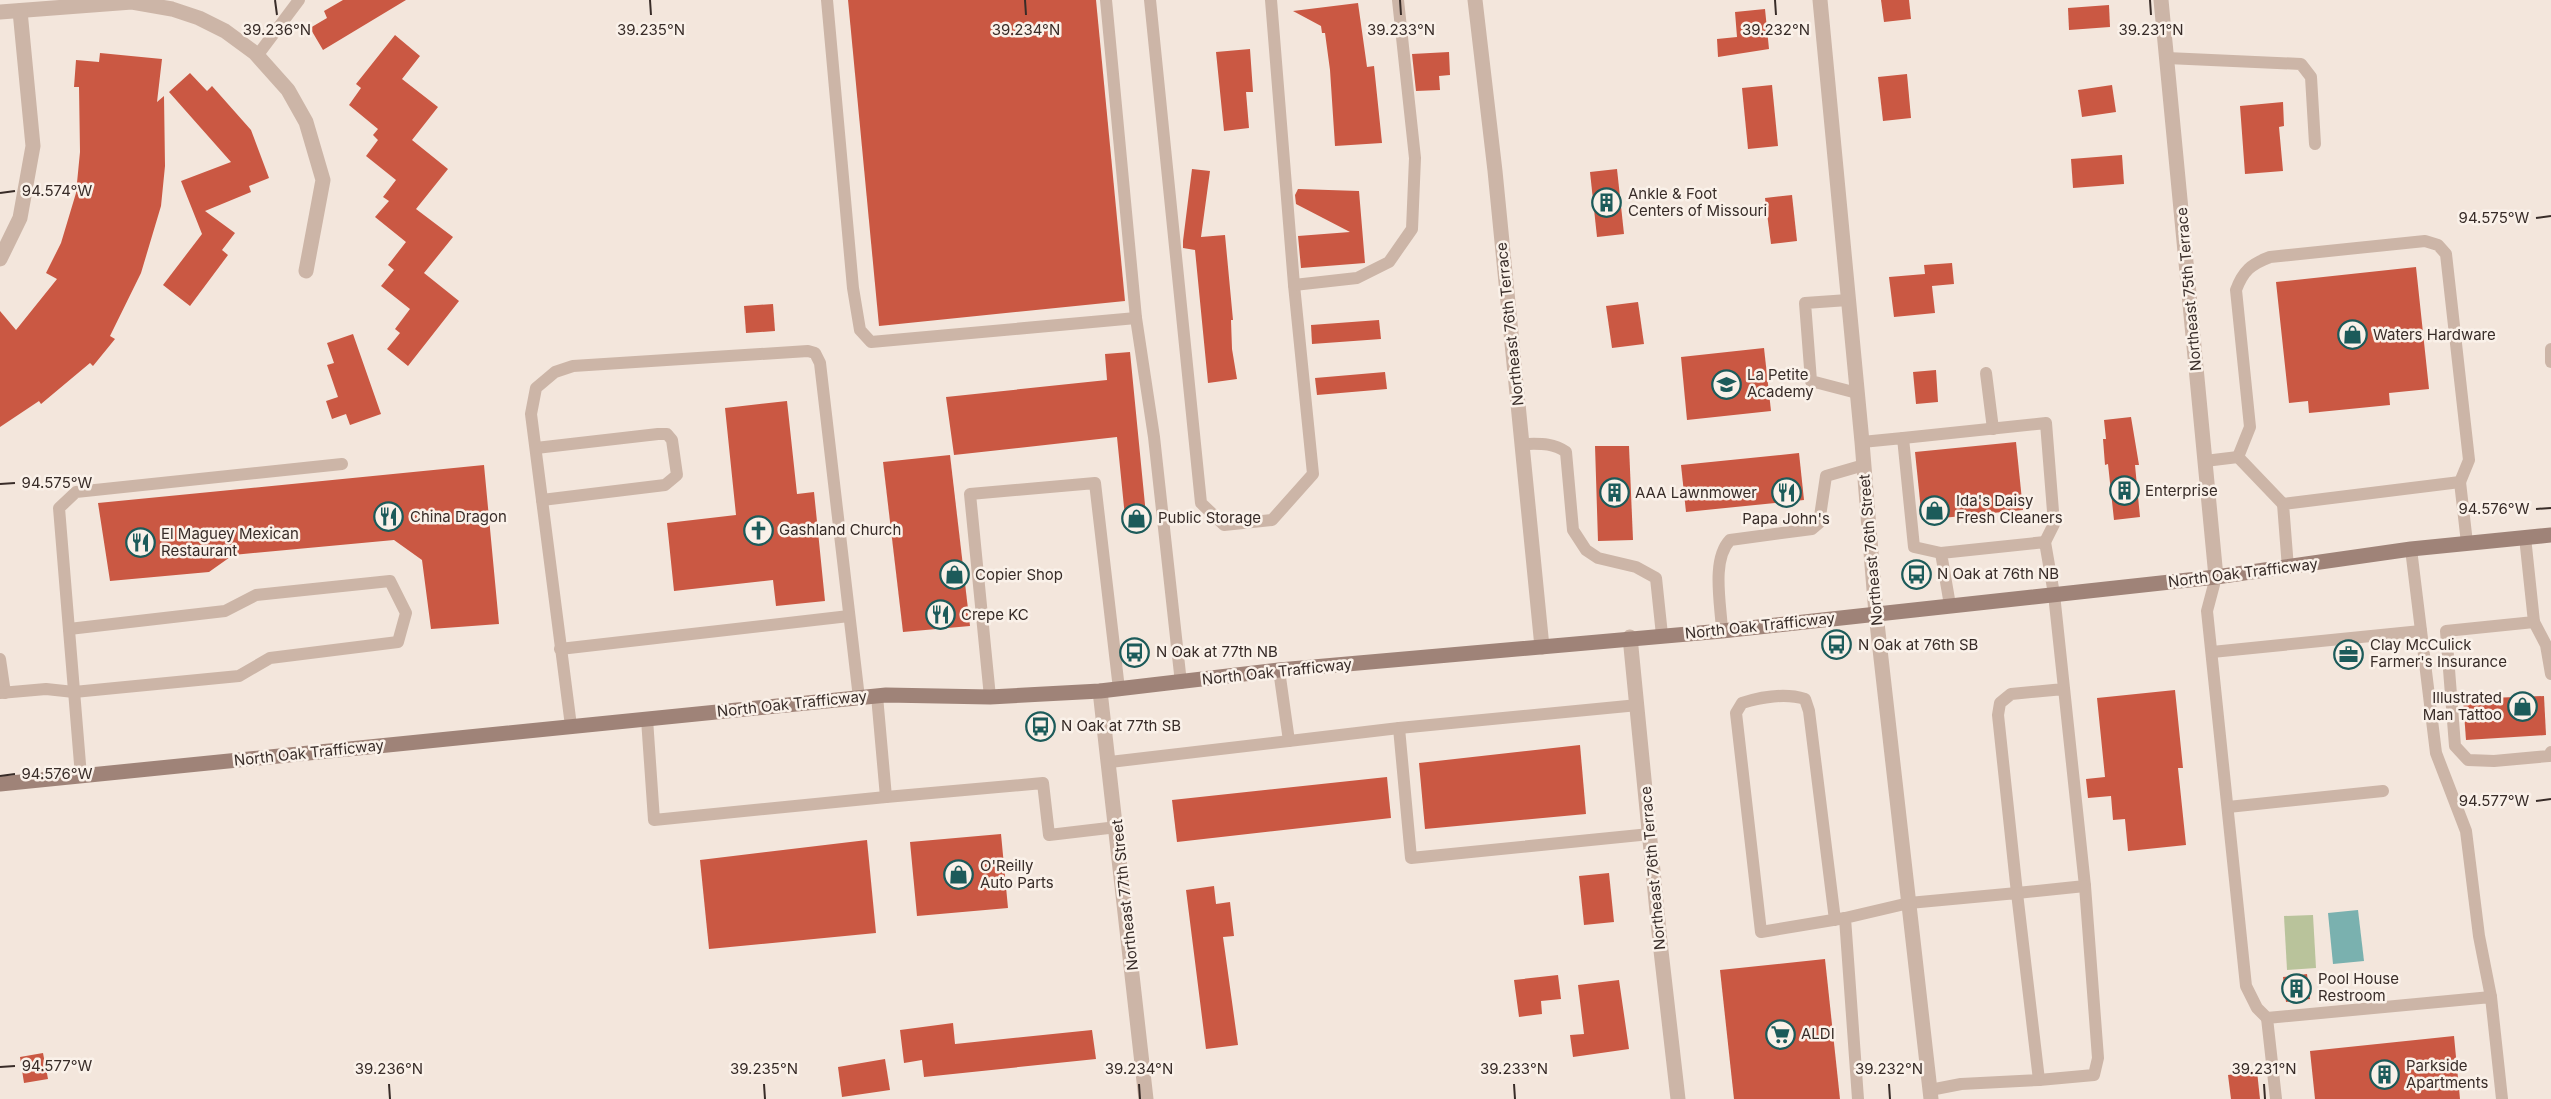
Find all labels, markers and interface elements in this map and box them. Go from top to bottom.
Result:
text: 39.236°N [243,20,311,39]
text: 39.235°N [617,20,685,39]
text: 39.234°N [992,20,1060,39]
text: 39.233°N [1367,20,1435,39]
text: 39.232°N [1742,20,1810,39]
text: 39.231°N [2118,20,2184,39]
text: 94.574°W [22,181,92,200]
place label: Ankle & Foot Centers of Missouri [1628,184,1767,220]
building icon: Ankle & Foot Centers of Missouri [1591,187,1623,219]
street label: Northeast 75th Terrace [2172,206,2205,372]
text: 94.575°W [2459,208,2530,227]
street label: Northeast 76th Terrace [1491,241,1528,407]
shop icon: Waters Hardware [2336,319,2368,351]
place label: Waters Hardware [2373,325,2496,344]
place label: La Petite Academy [1747,365,1814,401]
school or university icon: La Petite Academy [1710,368,1742,400]
text: 94.575°W [22,473,93,492]
street label: Northeast 76th Street [1854,473,1887,627]
building icon: Enterprise [2108,475,2140,507]
restaurant icon: Papa John's [1770,476,1802,508]
building icon: AAA Lawnmower [1598,477,1630,509]
place label: Enterprise [2145,481,2218,500]
place label: AAA Lawnmower [1635,483,1757,502]
place label: Ida's Daisy Fresh Cleaners [1956,491,2063,527]
shop icon: Ida's Daisy Fresh Cleaners [1919,494,1951,526]
text: 94.576°W [2459,499,2530,518]
restaurant icon: China Dragon [373,501,405,533]
shop icon: Public Storage [1121,502,1153,534]
place label: China Dragon [410,507,507,526]
place label: Public Storage [1158,508,1261,527]
place label: Papa John's [1742,509,1830,528]
church icon: Gashland Church [742,514,774,546]
place label: Gashland Church [779,520,901,539]
place label: El Maguey Mexican Restaurant [161,524,299,560]
restaurant icon: El Maguey Mexican Restaurant [124,527,156,559]
street label: North Oak Trafficway [2167,554,2319,591]
bus stop icon: N Oak at 76th NB [1900,558,1932,590]
shop icon: Copier Shop [938,559,970,591]
place label: N Oak at 76th NB [1937,564,2059,583]
place label: Copier Shop [975,565,1063,584]
restaurant icon: Crepe KC [924,599,956,631]
place label: Crepe KC [961,605,1029,624]
street label: North Oak Trafficway [1684,608,1836,643]
bus stop icon: N Oak at 76th SB [1821,629,1853,661]
place label: N Oak at 76th SB [1858,635,1978,654]
place label: Clay McCulick Farmer's Insurance [2370,635,2507,671]
bus stop icon: N Oak at 77th NB [1119,636,1151,668]
office icon: Clay McCulick Farmer's Insurance [2333,638,2365,670]
place label: N Oak at 77th NB [1156,642,1278,661]
street label: North Oak Trafficway [1201,654,1353,689]
street label: North Oak Trafficway [716,686,868,721]
place label: Illustrated Man Tattoo [2423,688,2502,724]
shop icon: Illustrated Man Tattoo [2507,691,2539,723]
bus stop icon: N Oak at 77th SB [1024,710,1056,742]
place label: N Oak at 77th SB [1061,716,1181,735]
street label: North Oak Trafficway [233,735,385,770]
text: 94.576°W [22,764,93,783]
street label: Northeast 76th Terrace [1636,785,1669,951]
text: 94.577°W [2459,791,2530,810]
street label: Northeast 77th Street [1107,818,1142,972]
place label: O'Reilly Auto Parts [980,856,1054,892]
shop icon: O'Reilly Auto Parts [943,859,975,891]
place label: Pool House Restroom [2318,969,2399,1005]
building icon: Pool House Restroom [2281,972,2313,1004]
supermarket icon: ALDI [1764,1018,1796,1050]
place label: ALDI [1801,1024,1835,1043]
text: 94.577°W [22,1056,93,1075]
place label: Parkside Apartments [2406,1056,2488,1092]
text: 39.236°N [355,1059,423,1078]
text: 39.235°N [730,1059,798,1078]
text: 39.234°N [1105,1059,1173,1078]
text: 39.233°N [1480,1059,1548,1078]
text: 39.232°N [1855,1059,1923,1078]
text: 39.231°N [2231,1059,2297,1078]
building icon: Parkside Apartments [2369,1059,2401,1091]

